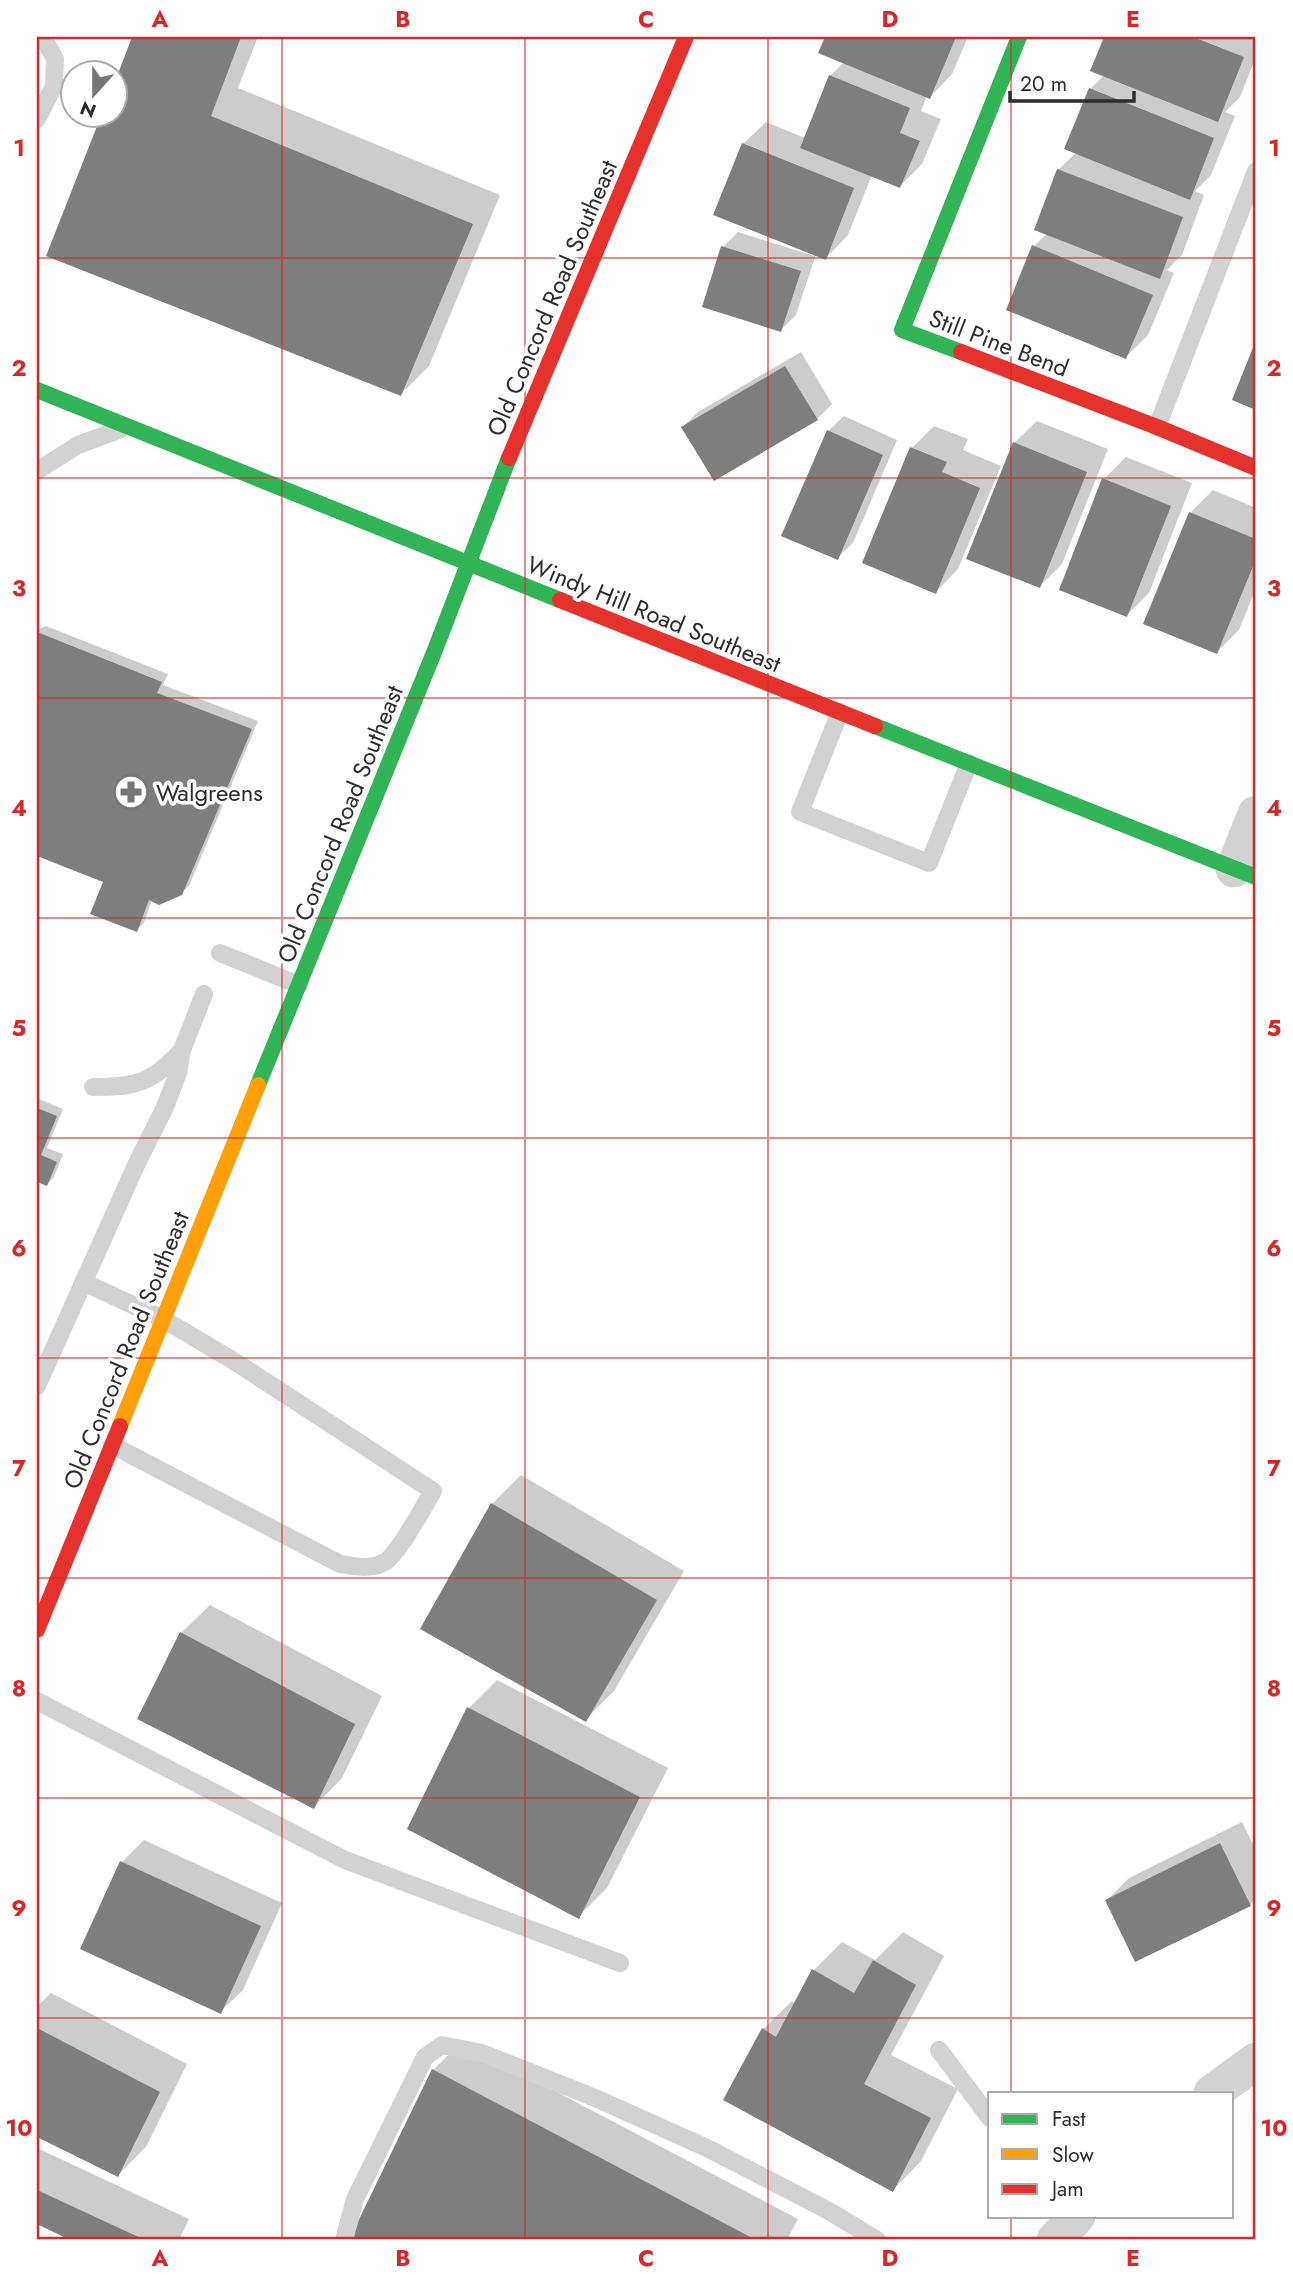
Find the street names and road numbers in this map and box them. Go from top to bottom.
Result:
street label: Old Concord Road Southeast [478,154,626,441]
street label: Still Pine Bend [924,300,1074,386]
street label: Windy Hill Road Southeast [522,547,787,681]
street label: Old Concord Road Southeast [268,680,412,968]
street label: Old Concord Road Southeast [54,1206,198,1494]

